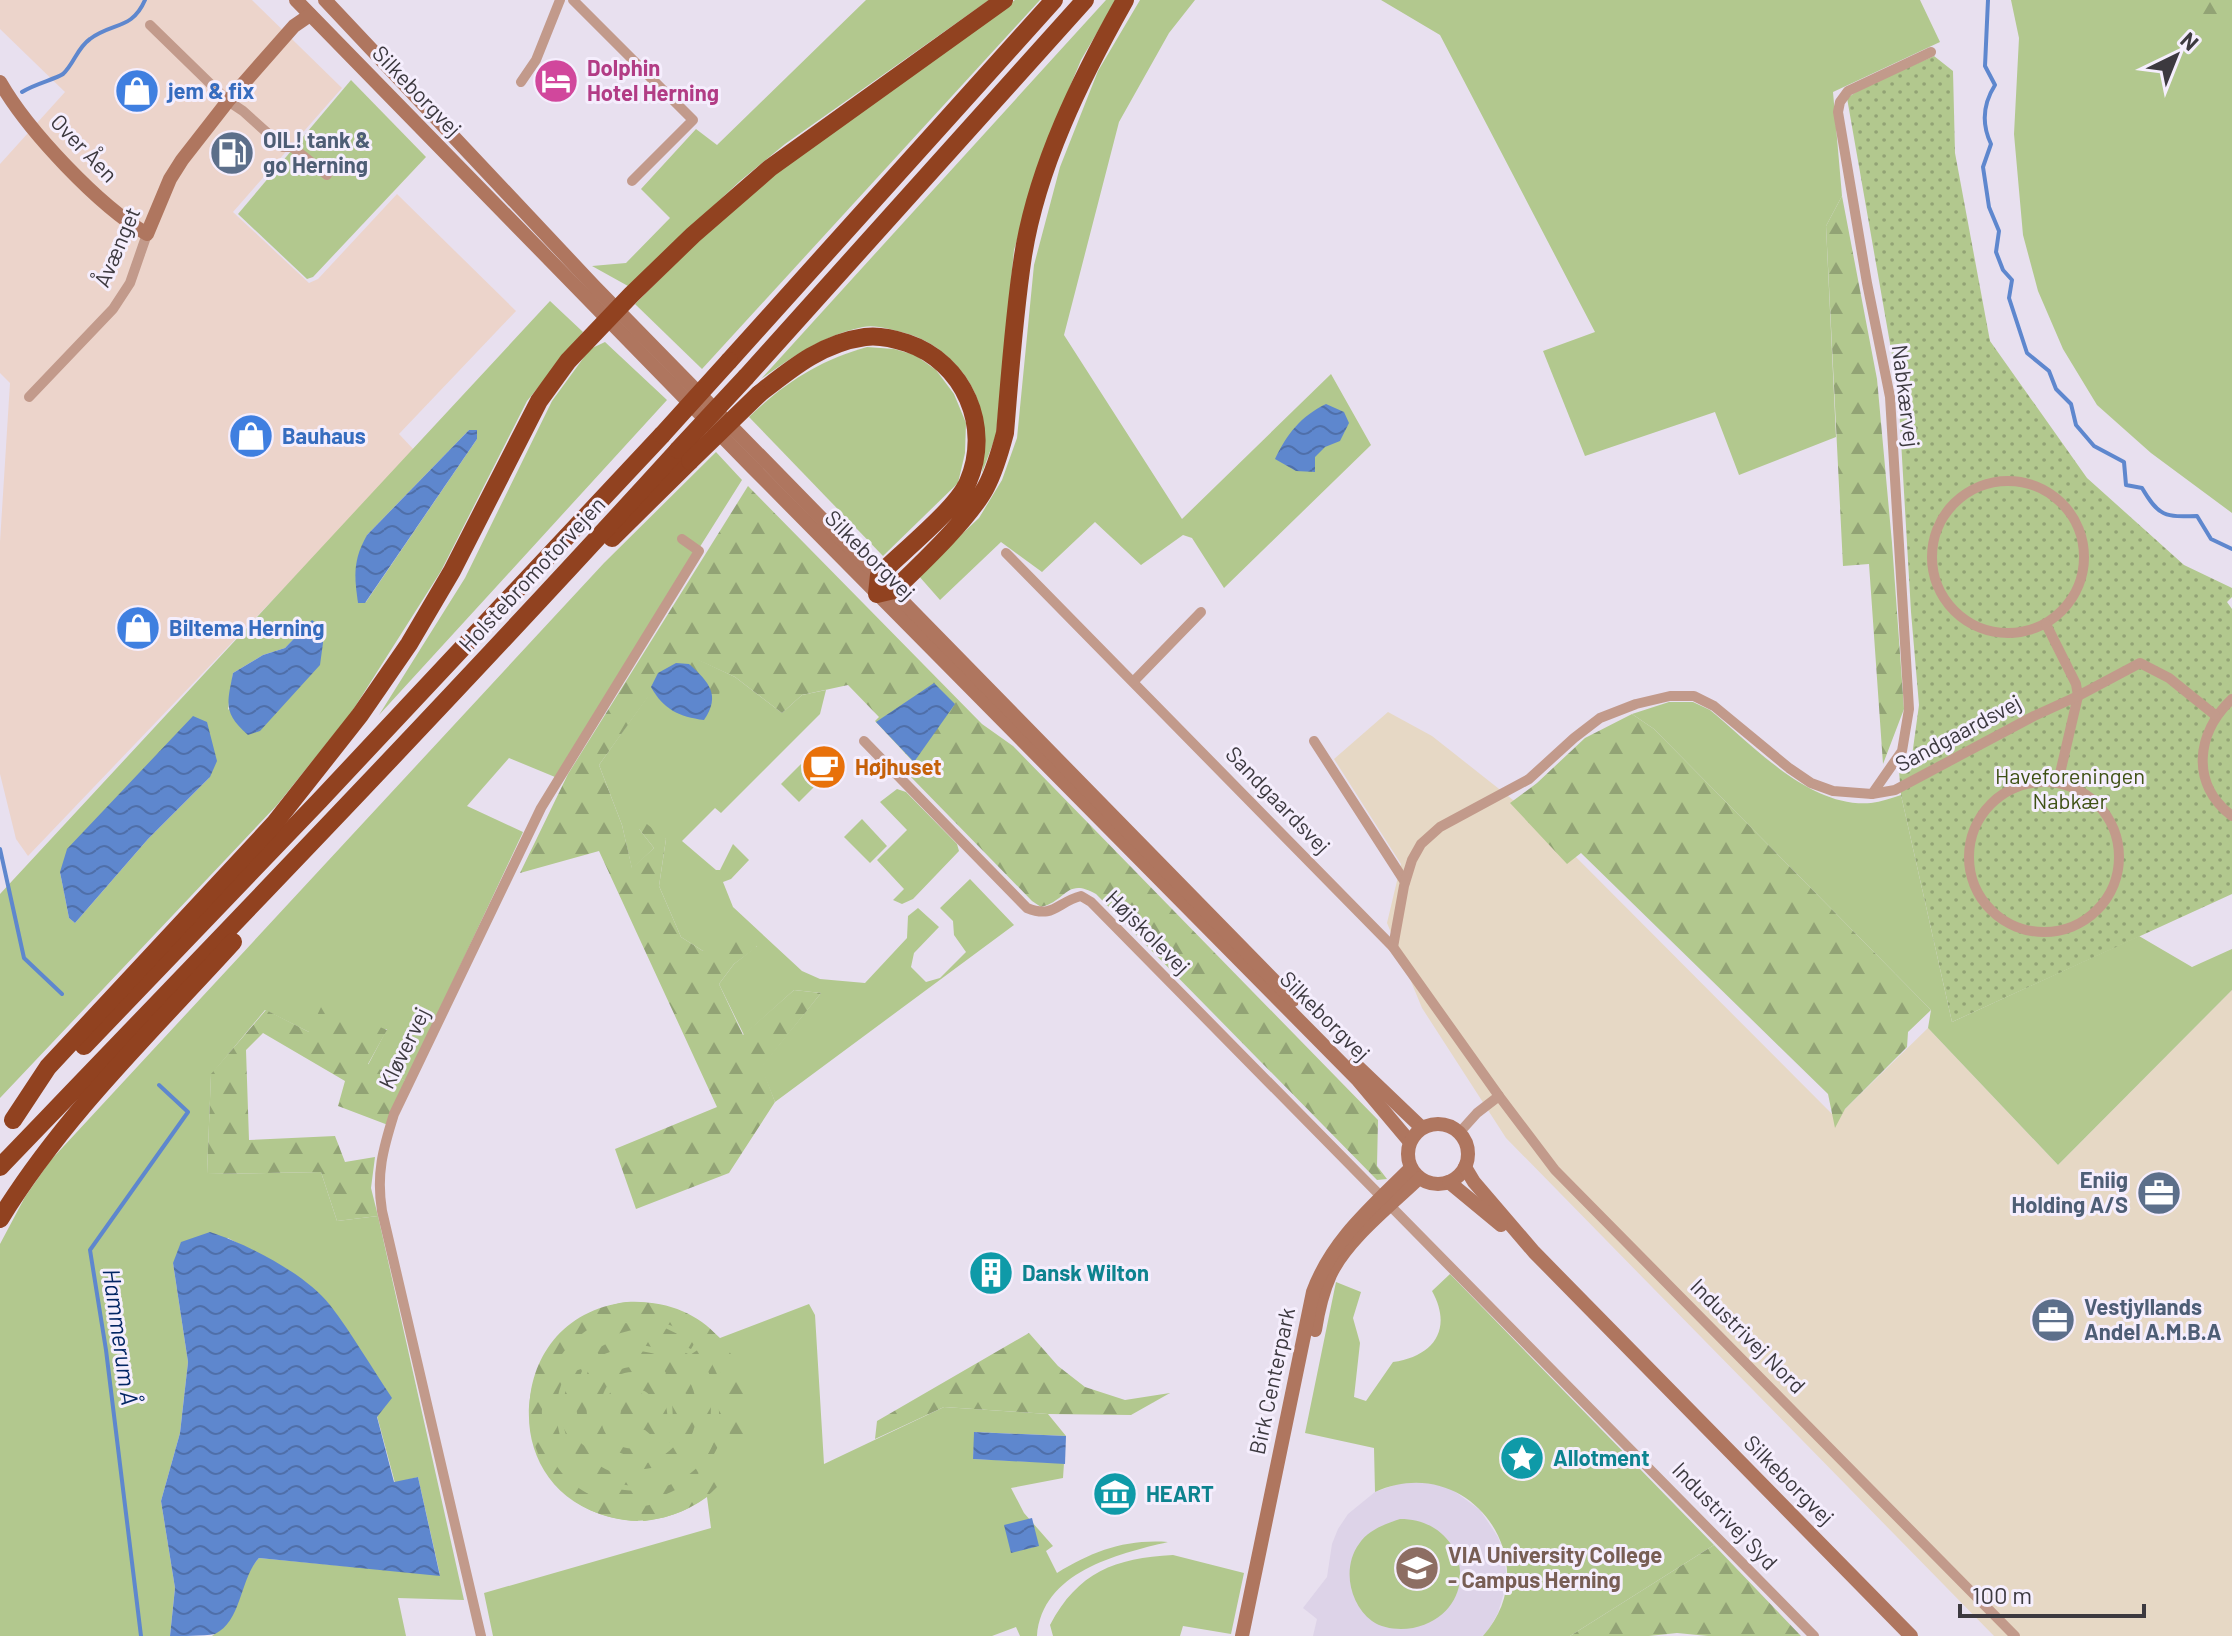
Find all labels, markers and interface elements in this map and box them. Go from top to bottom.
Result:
north arrow [2136,16,2216,96]
text: N [2176,26,2205,55]
street label: Silkeborgvej [368,39,468,141]
place label: Dolphin Hotel Herning [587,54,719,105]
hotel icon: Dolphin Hotel Herning [532,57,580,105]
shop icon: jem & fix [113,67,161,115]
place label: jem & fix [166,77,254,103]
street label: Over Åen [46,108,123,187]
place label: OIL! tank & go Herning [263,126,371,177]
fuel station icon: OIL! tank & go Herning [208,129,256,177]
street label: Åvænget [88,203,145,291]
street label: Nabkærvej [1888,343,1926,449]
shop icon: Bauhaus [227,412,275,460]
place label: Bauhaus [282,422,366,448]
street label: Holstebromotorvejen [453,490,610,656]
street label: Silkeborgvej [820,504,921,605]
shop icon: Biltema Herning [114,604,162,652]
place label: Biltema Herning [169,614,324,640]
street label: Sandgaardsvej [1890,688,2025,776]
street label: Sandgaardsvej [1221,740,1336,858]
cafe icon: Højhuset [800,743,848,791]
place label: Højhuset [855,753,942,779]
park label: Haveforeningen Nabkær [1995,762,2145,813]
street label: Højskolevej [1101,884,1196,979]
street label: Silkeborgvej [1275,965,1376,1066]
street label: Kløvervej [372,1003,434,1092]
place label: Eniig Holding A/S [2011,1166,2128,1217]
office icon: Eniig Holding A/S [2135,1169,2183,1217]
building icon: Dansk Wilton [967,1249,1015,1297]
place label: Dansk Wilton [1022,1259,1149,1285]
water label: Hammerum Å [98,1267,145,1407]
street label: Industrivej Nord [1686,1272,1812,1398]
place label: Vestjyllands Andel A.M.B.A [2084,1293,2222,1344]
office icon: Vestjyllands Andel A.M.B.A [2029,1296,2077,1344]
street label: Birk Centerpark [1243,1305,1299,1457]
street label: Silkeborgvej [1739,1429,1840,1530]
place icon: Allotment [1498,1434,1546,1482]
place label: Allotment [1553,1444,1650,1470]
street label: Industrivej Syd [1668,1456,1784,1575]
museum icon: HEART [1091,1470,1139,1518]
place label: HEART [1146,1480,1214,1506]
place label: VIA University College - Campus Herning [1448,1541,1662,1592]
school or university icon: VIA University College - Campus Herning [1393,1544,1441,1592]
scale bar [1960,1568,2144,1618]
text: 100 m [1972,1580,2032,1609]

